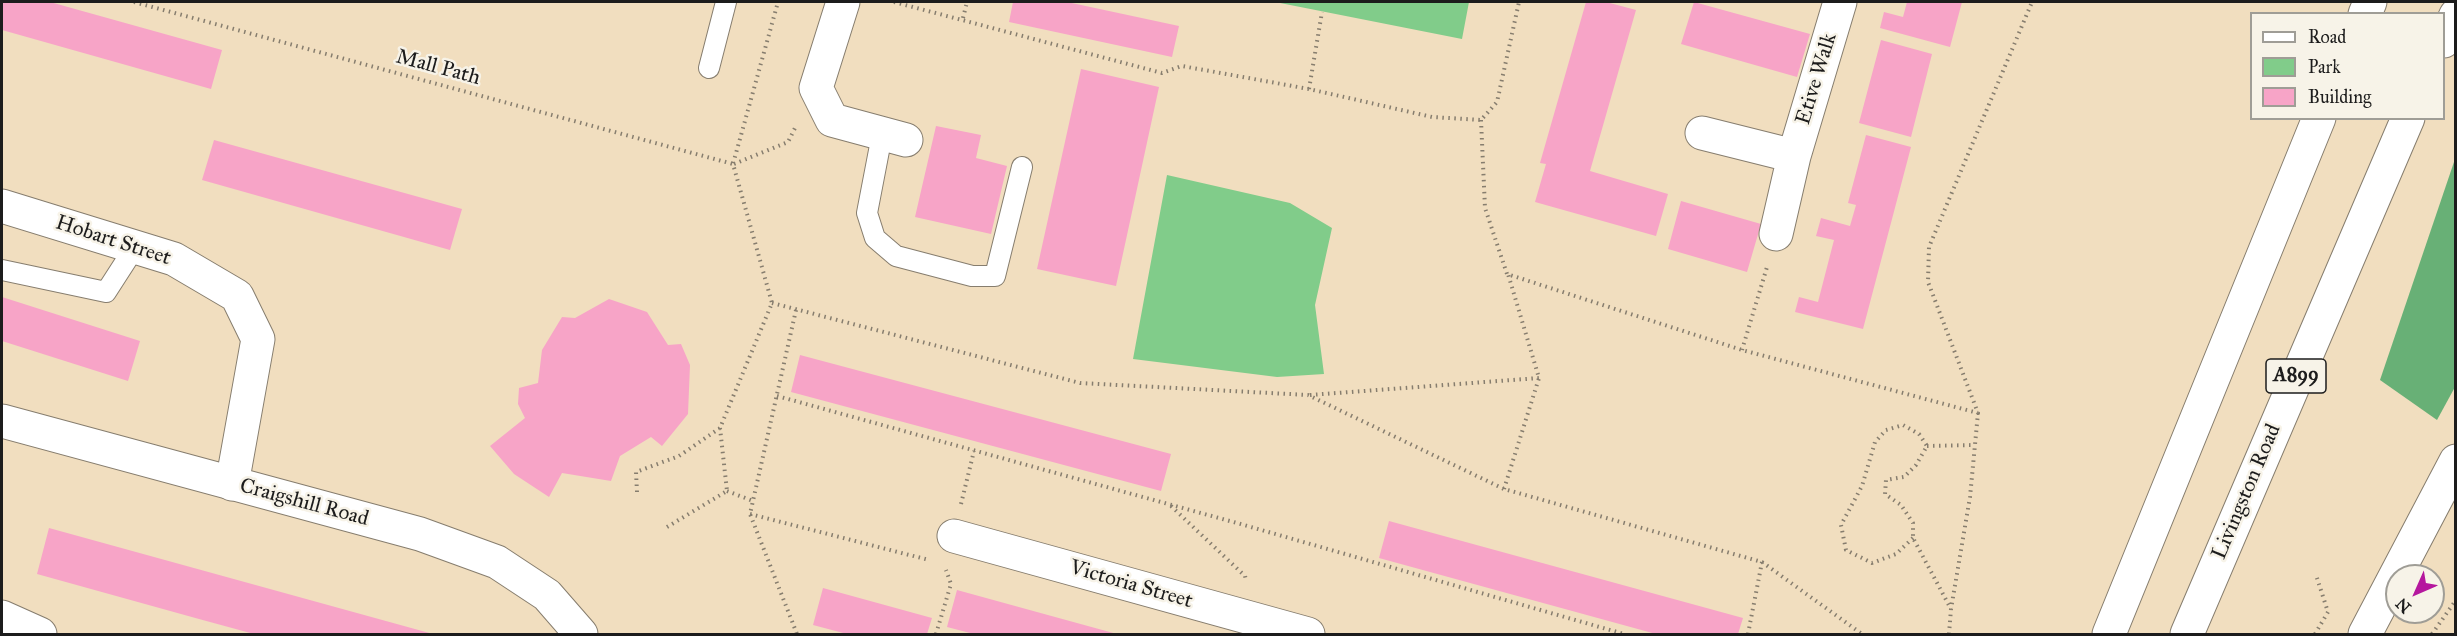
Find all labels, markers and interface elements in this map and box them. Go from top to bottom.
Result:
legend [2250,12,2445,120]
text: Road [2308,26,2346,48]
street label: Etive Walk [1791,30,1843,128]
street label: Mall Path [393,45,483,91]
text: Park [2308,56,2341,78]
text: Building [2308,86,2371,108]
street label: Hobart Street [52,211,174,271]
road number: A899 [2266,359,2326,393]
street label: Livingston Road [2207,421,2287,563]
street label: Craigshill Road [237,474,371,532]
street label: Victoria Street [1067,555,1195,615]
north arrow [2385,564,2445,624]
text: N [2392,594,2415,617]

